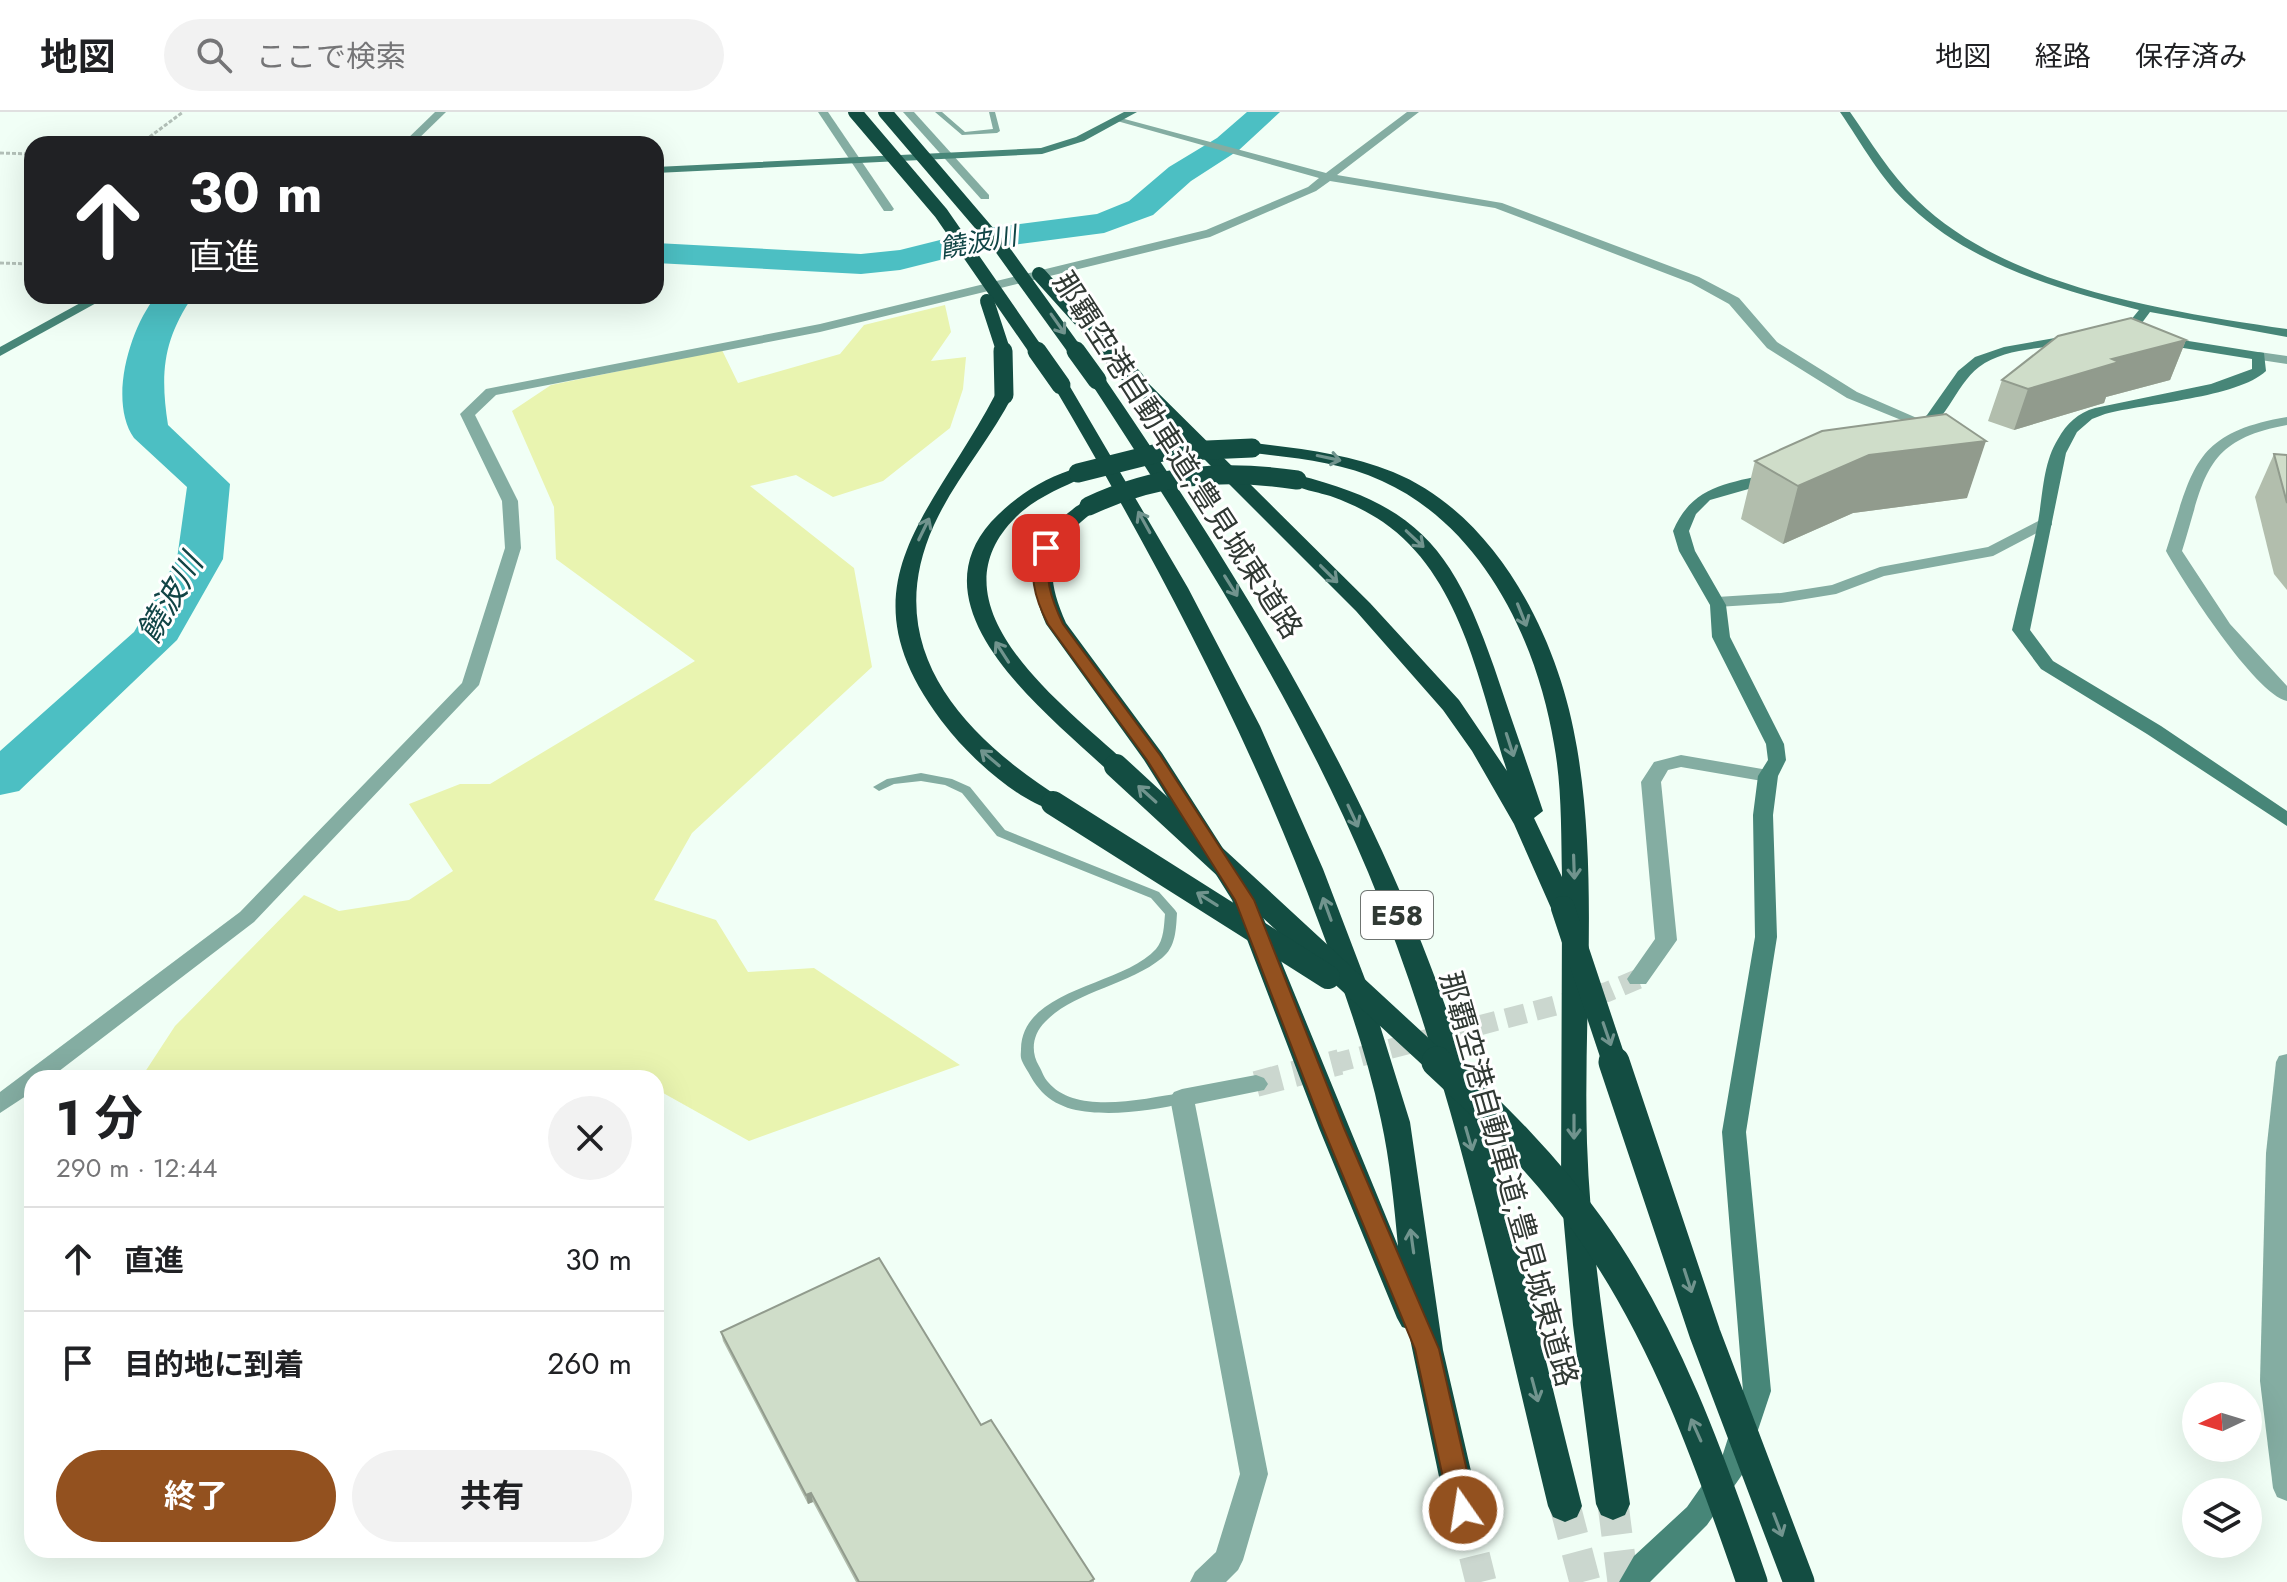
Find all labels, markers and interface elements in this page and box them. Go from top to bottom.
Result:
search box [164,19,724,91]
text: 地図 [40,29,116,84]
icon: search [192,33,236,77]
text: ここで検索 [256,35,406,78]
text: 地図 [1935,36,1991,77]
text: 経路 [2035,36,2091,77]
text: 保存済み [2135,36,2247,77]
text: 30 m [188,152,323,233]
icon: ahead [56,168,160,272]
water label: 饒波川 [936,216,1023,267]
text: 直進 [188,230,260,282]
street label: 那覇空港自動車道;豊見城東道路 [1043,263,1313,647]
one-way arrow [1050,312,1066,334]
one-way arrow [1316,451,1342,466]
one-way arrow [1136,511,1151,535]
pin [1012,514,1080,582]
one-way arrow [917,518,932,542]
icon: arrive [1024,526,1068,570]
one-way arrow [1405,529,1424,548]
water label: 饒波川 [126,542,215,651]
one-way arrow [1319,564,1339,583]
one-way arrow [1223,575,1239,597]
one-way arrow [1516,602,1531,627]
one-way arrow [994,641,1010,664]
one-way arrow [1503,732,1518,757]
one-way arrow [980,749,1000,767]
one-way arrow [1138,785,1158,803]
one-way arrow [1346,803,1361,827]
one-way arrow [1567,853,1582,880]
one-way arrow [1196,890,1219,906]
road number: E58 [1361,891,1433,939]
one-way arrow [1319,897,1333,922]
street label: 那覇空港自動車道;豊見城東道路 [1429,966,1589,1392]
one-way arrow [1600,1021,1615,1046]
text: 1 分 [56,1084,143,1153]
button: close [548,1096,632,1180]
one-way arrow [1566,1113,1581,1140]
one-way arrow [1463,1125,1478,1151]
text: 290 m · 12:44 [56,1149,217,1187]
one-way arrow [1404,1229,1419,1254]
icon: ahead [56,1237,100,1281]
text: 30 m [565,1238,632,1281]
text: 直進 [124,1239,184,1282]
one-way arrow [1681,1269,1696,1294]
icon: arrive [56,1341,100,1385]
text: 260 m [547,1342,632,1385]
text: 目的地に到着 [124,1343,304,1386]
one-way arrow [1529,1377,1544,1403]
north arrow [2182,1382,2262,1462]
map controls [2182,1382,2262,1558]
one-way arrow [1688,1418,1703,1442]
button: 終了 [56,1450,336,1542]
button: 共有 [352,1450,632,1542]
position arrow [1421,1468,1505,1552]
button: layers [2182,1478,2262,1558]
one-way arrow [1772,1512,1786,1537]

